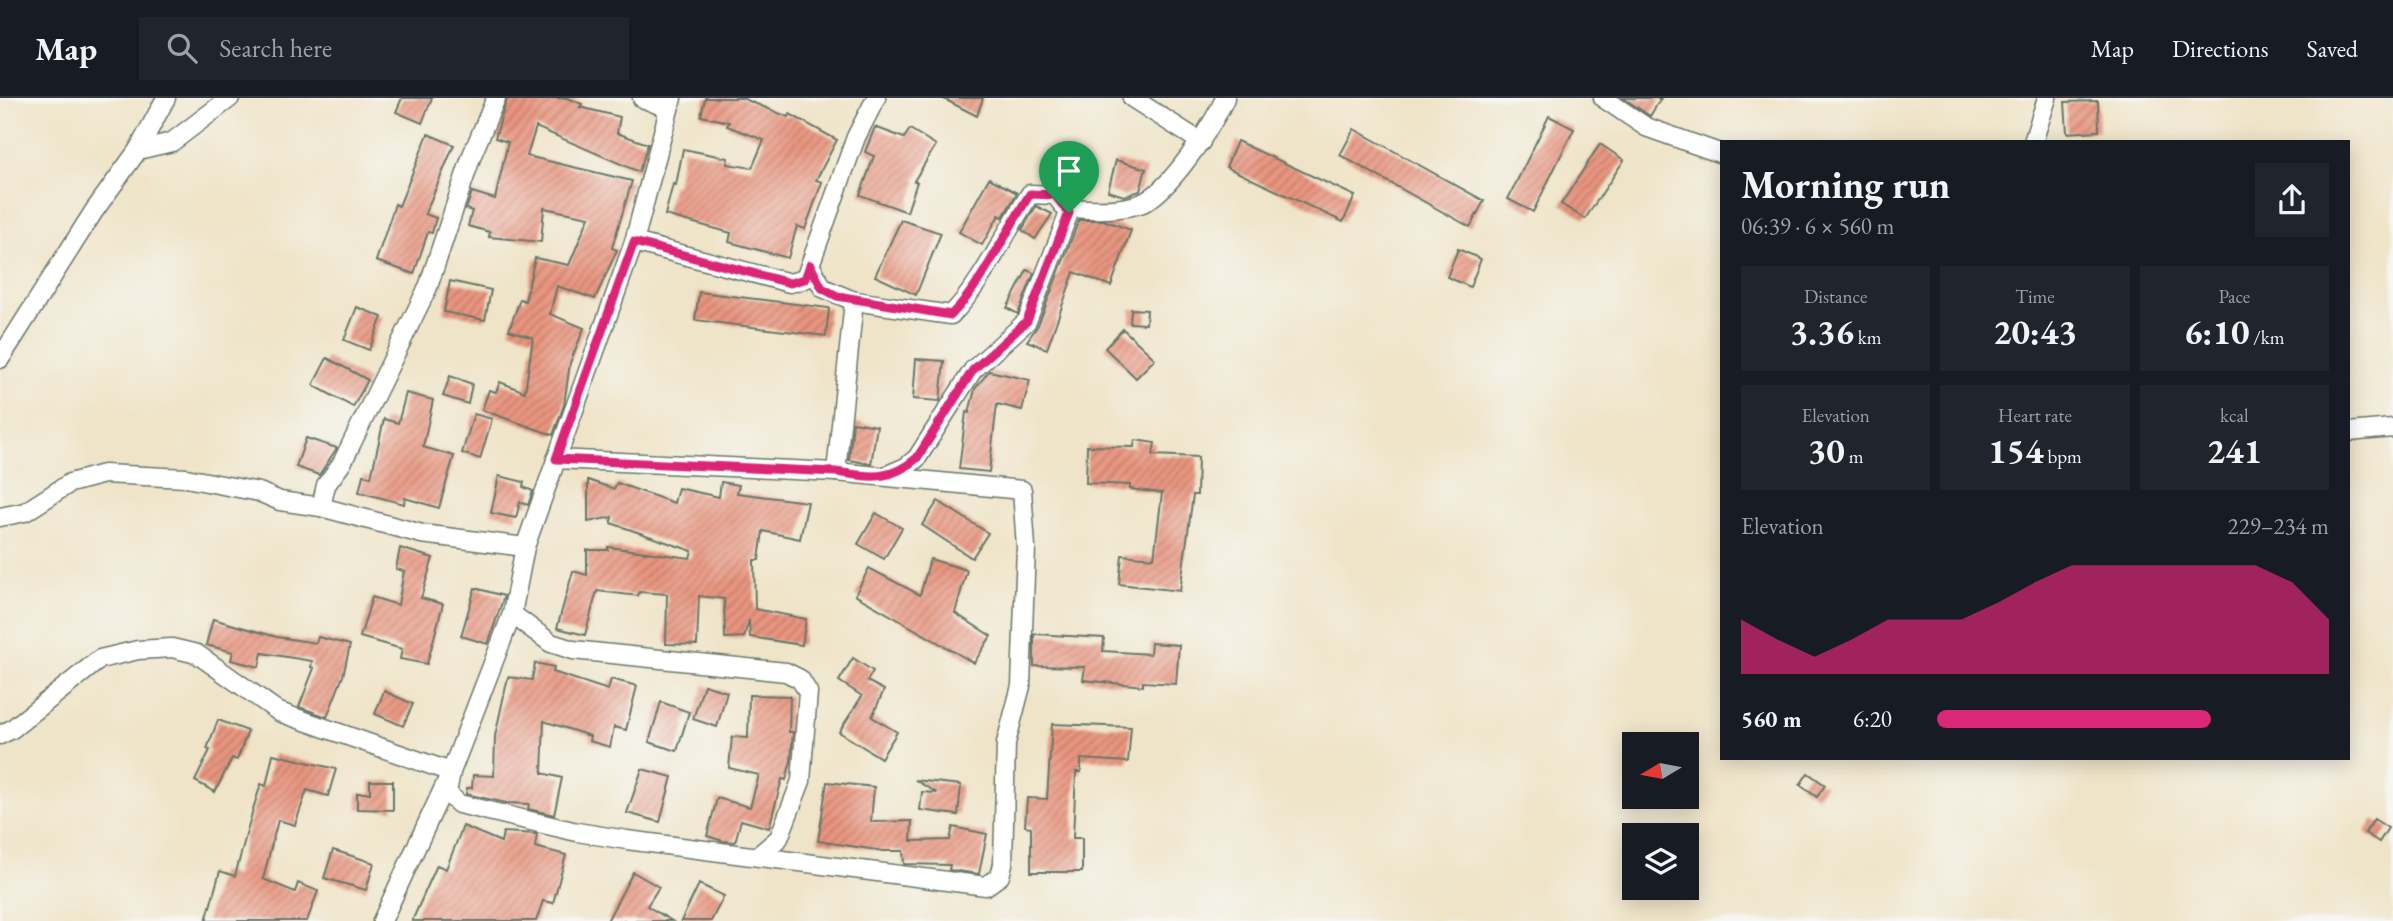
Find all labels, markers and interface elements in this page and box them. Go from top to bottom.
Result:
search box [139,17,629,80]
text: Map [35,27,97,70]
icon: search [163,29,201,67]
text: Search here [219,31,332,65]
text: Map [2091,33,2134,64]
text: Directions [2172,33,2269,64]
text: Saved [2307,33,2358,64]
pin [1039,141,1099,213]
icon: arrive [1050,152,1088,190]
text: Morning run [1741,160,1950,209]
button: share [2255,163,2329,237]
text: 06:39 · 6 × 560 m [1741,211,1894,241]
text: Distance [1804,284,1867,309]
text: Time [2015,284,2055,309]
text: Pace [2218,284,2250,309]
text: 3.36 [1790,309,1854,354]
text: 20:43 [1993,309,2077,354]
text: 6:10 [2184,309,2249,354]
text: km [1854,325,1882,350]
text: /km [2249,325,2285,350]
text: Elevation [1801,403,1870,428]
text: Heart rate [1998,403,2072,428]
text: kcal [2220,403,2249,428]
text: 30 [1808,428,1845,473]
text: 154 [1988,428,2044,473]
text: 241 [2207,428,2262,473]
text: m [1845,444,1863,469]
text: bpm [2044,444,2082,469]
text: Elevation [1741,511,1824,541]
text: 229–234 m [2228,511,2329,541]
text: 560 m [1741,704,1802,734]
text: 6:20 [1853,704,1892,734]
north arrow [1622,732,1699,808]
map controls [1622,732,1699,900]
button: layers [1622,823,1699,900]

